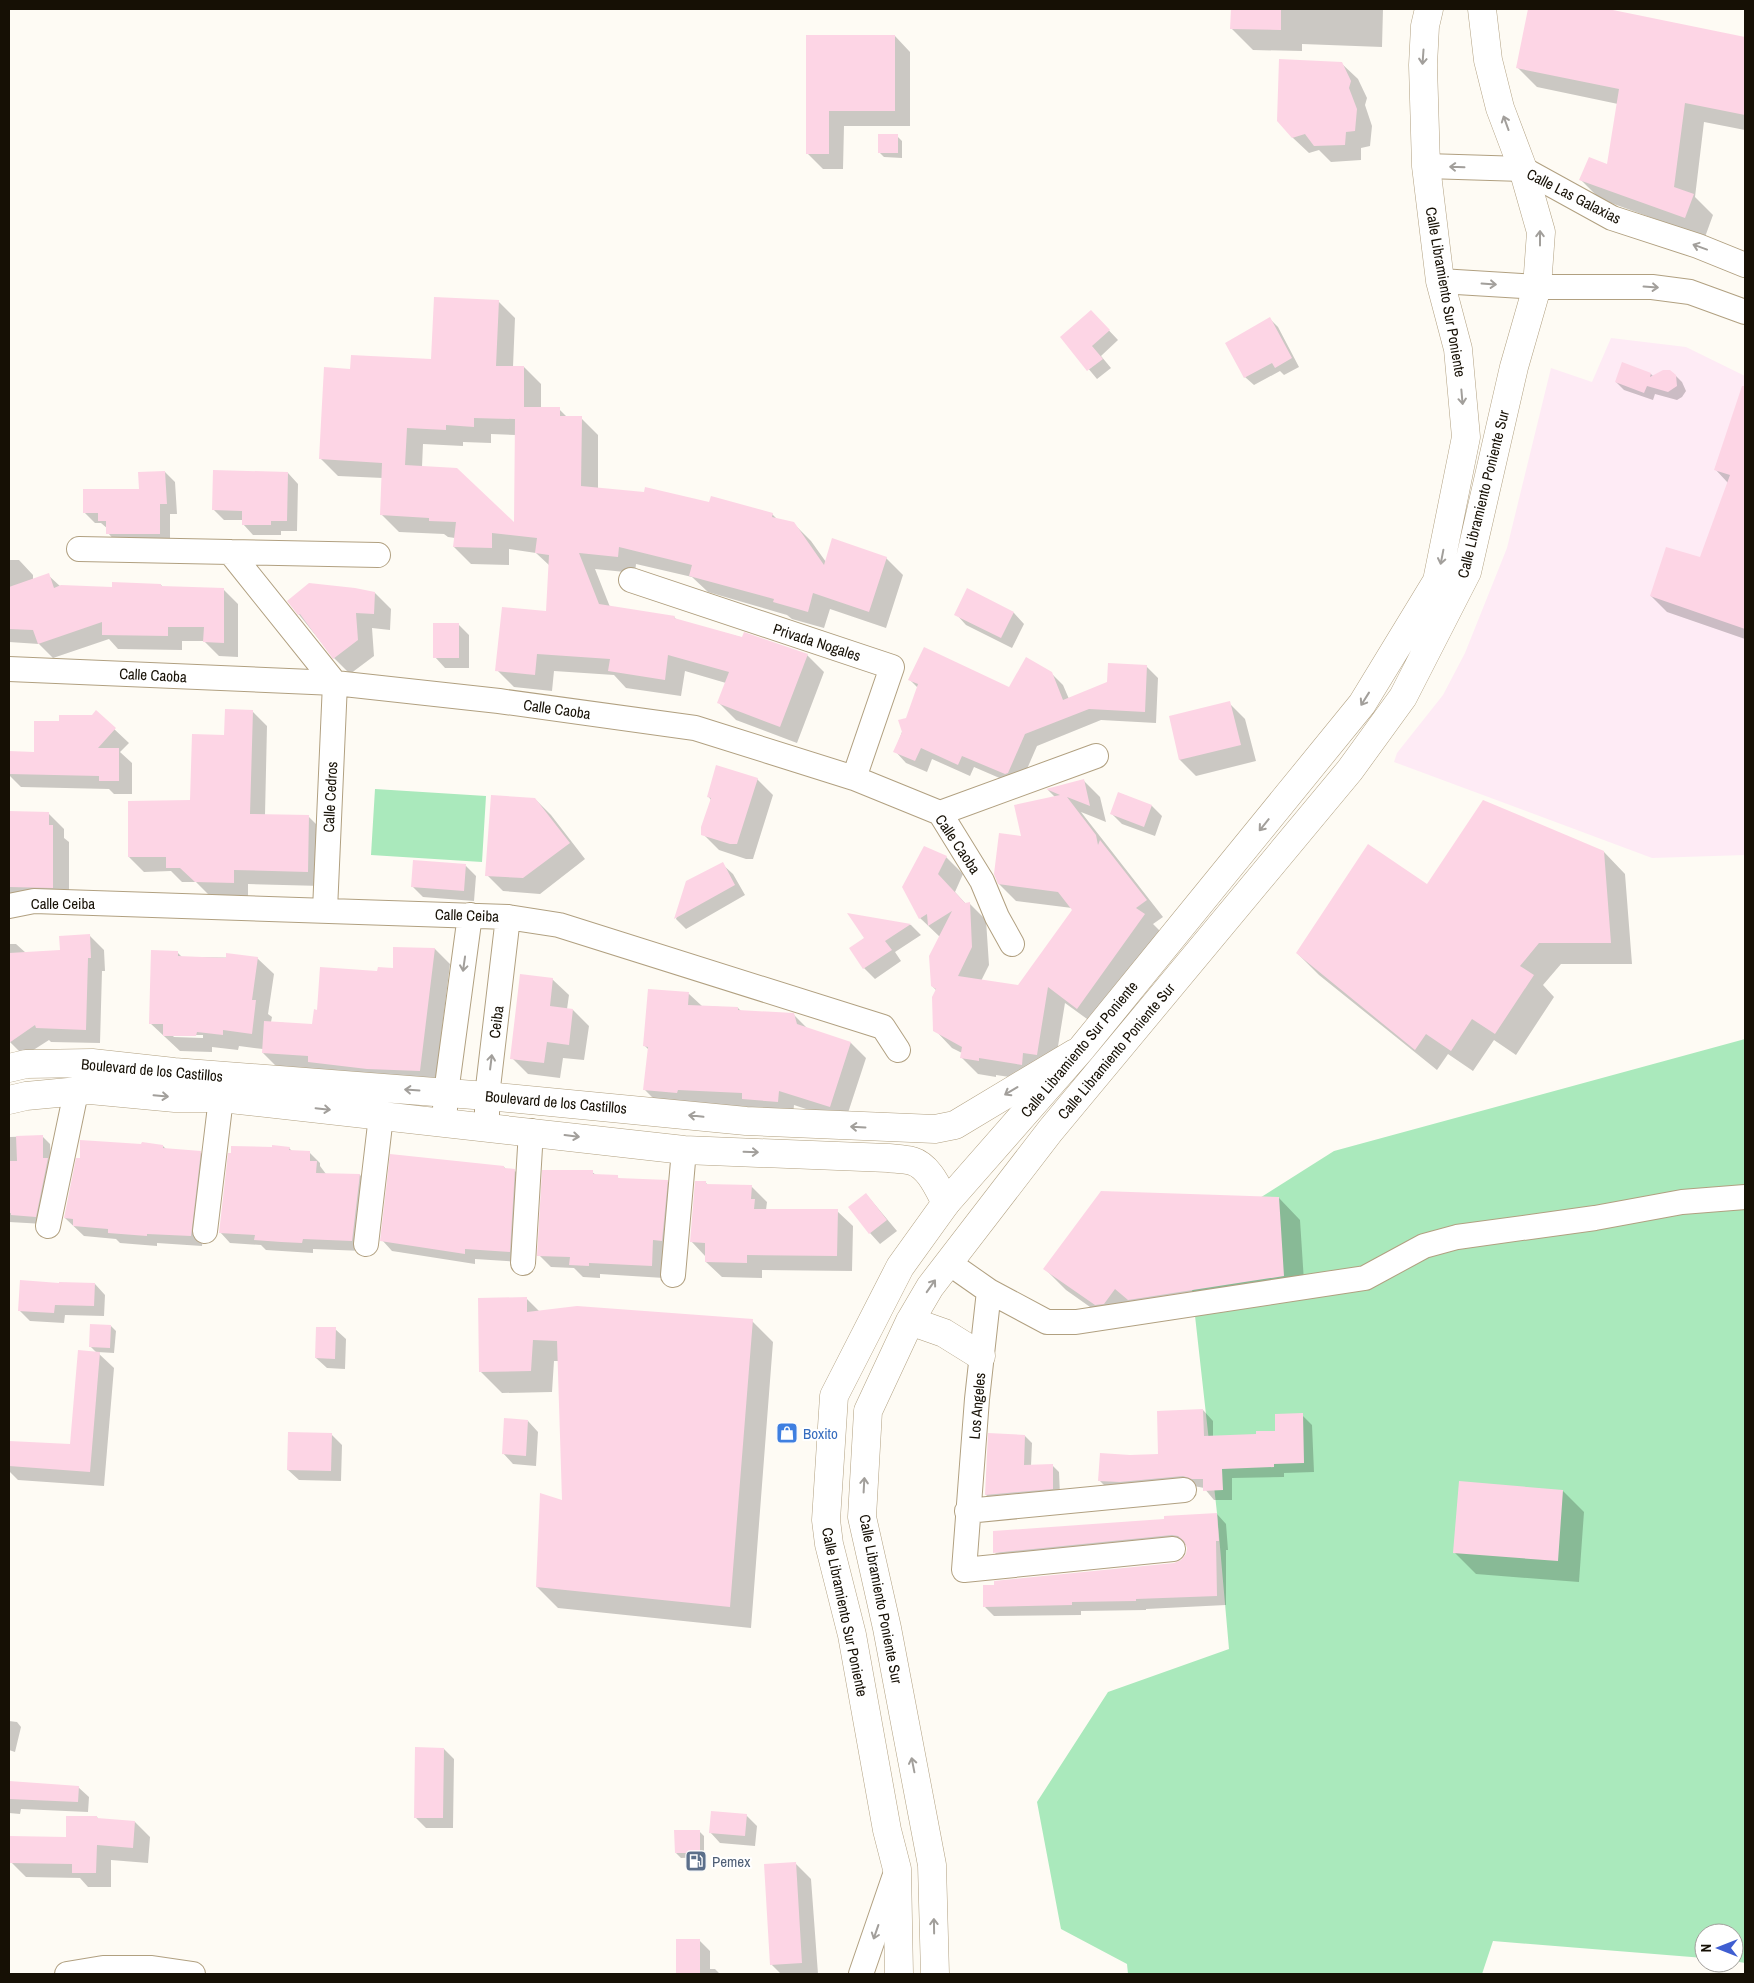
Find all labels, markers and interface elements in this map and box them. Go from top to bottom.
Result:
one-way arrow [1419,49,1428,65]
one-way arrow [1501,116,1510,132]
one-way arrow [1449,162,1465,171]
street label: Calle Las Galaxias [1523,163,1625,229]
street label: Calle Libramiento Sur Poniente [1421,205,1471,379]
one-way arrow [1535,231,1545,247]
one-way arrow [1693,242,1708,251]
one-way arrow [1481,279,1497,288]
one-way arrow [1643,283,1659,292]
one-way arrow [1458,389,1467,405]
street label: Calle Libramiento Poniente Sur [1452,408,1514,580]
one-way arrow [1437,548,1446,564]
street label: Privada Nogales [771,618,863,666]
street label: Calle Caoba [119,663,187,687]
one-way arrow [1360,691,1370,705]
street label: Calle Caoba [522,694,592,724]
street label: Calle Cedros [318,761,342,833]
street label: Calle Caoba [930,810,986,878]
one-way arrow [1258,818,1269,831]
street label: Calle Ceiba [31,893,95,914]
street label: Calle Ceiba [435,903,500,927]
one-way arrow [458,955,468,971]
street label: Calle Libramiento Sur Poniente [1016,976,1143,1122]
street label: Calle Libramiento Poniente Sur [1053,978,1179,1124]
street label: Ceiba [484,1004,508,1040]
street label: Boulevard de los Castillos [80,1053,224,1087]
one-way arrow [486,1054,496,1070]
street label: Boulevard de los Castillos [484,1085,628,1119]
one-way arrow [404,1086,420,1095]
one-way arrow [1004,1087,1018,1097]
one-way arrow [153,1092,169,1101]
one-way arrow [315,1104,331,1114]
one-way arrow [688,1111,704,1121]
one-way arrow [850,1122,866,1131]
one-way arrow [563,1131,579,1141]
one-way arrow [743,1148,759,1157]
one-way arrow [926,1279,936,1293]
street label: Los Angeles [964,1372,990,1440]
shop icon: Boxito [775,1421,799,1445]
place label: Boxito [803,1423,838,1444]
one-way arrow [859,1477,868,1493]
street label: Calle Libramiento Poniente Sur [854,1512,908,1686]
street label: Calle Libramiento Sur Poniente [817,1526,873,1699]
one-way arrow [908,1757,918,1773]
fuel station icon: Pemex [684,1849,708,1873]
place label: Pemex [712,1851,751,1872]
one-way arrow [929,1918,938,1934]
one-way arrow [871,1923,880,1939]
north arrow [1694,1923,1744,1973]
text: N [1697,1944,1715,1952]

